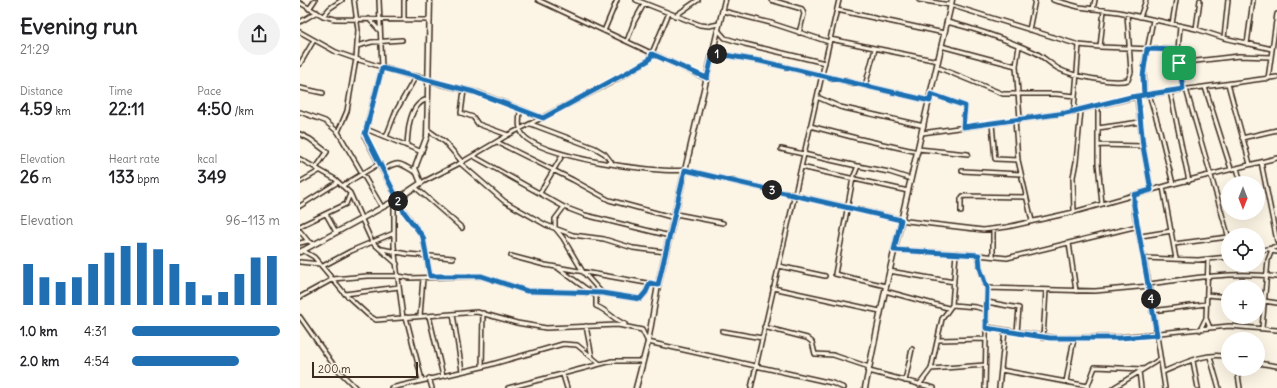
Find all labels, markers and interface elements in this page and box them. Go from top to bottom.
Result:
text: Evening run [20,12,138,40]
button: share [238,13,280,55]
text: 21:29 [20,41,50,58]
pin: 1 [707,44,727,64]
pin [1162,46,1196,80]
text: 1 [715,47,719,61]
icon: arrive [1168,52,1190,74]
text: Distance [20,84,63,98]
text: Time [109,84,132,98]
text: Pace [197,84,221,98]
text: 4.59 [20,98,53,120]
text: 22:11 [109,98,145,120]
text: 4:50 [197,98,232,120]
text: km [53,104,71,118]
text: /km [232,104,254,118]
text: Elevation [20,152,65,166]
text: Heart rate [109,152,160,166]
text: kcal [197,152,217,166]
text: 26 [20,166,39,188]
text: 133 [109,166,135,188]
text: 349 [197,166,227,188]
text: m [39,172,51,186]
text: bpm [135,172,159,186]
north arrow [1221,176,1265,220]
map controls [1221,176,1265,376]
pin: 3 [762,180,782,200]
text: 3 [769,183,775,197]
pin: 2 [388,191,408,211]
text: 2 [395,194,401,208]
text: Elevation [20,212,73,229]
text: 96–113 m [225,212,280,229]
button: locate [1221,228,1265,272]
button: + [1221,280,1265,324]
pin: 4 [1141,289,1161,309]
text: 4 [1148,292,1154,306]
text: 1.0 km [20,323,58,340]
text: 4:31 [84,323,107,340]
button: − [1221,332,1265,376]
text: 2.0 km [20,353,60,370]
text: 4:54 [84,353,109,370]
scale bar [312,360,418,379]
text: 200 m [318,362,351,376]

